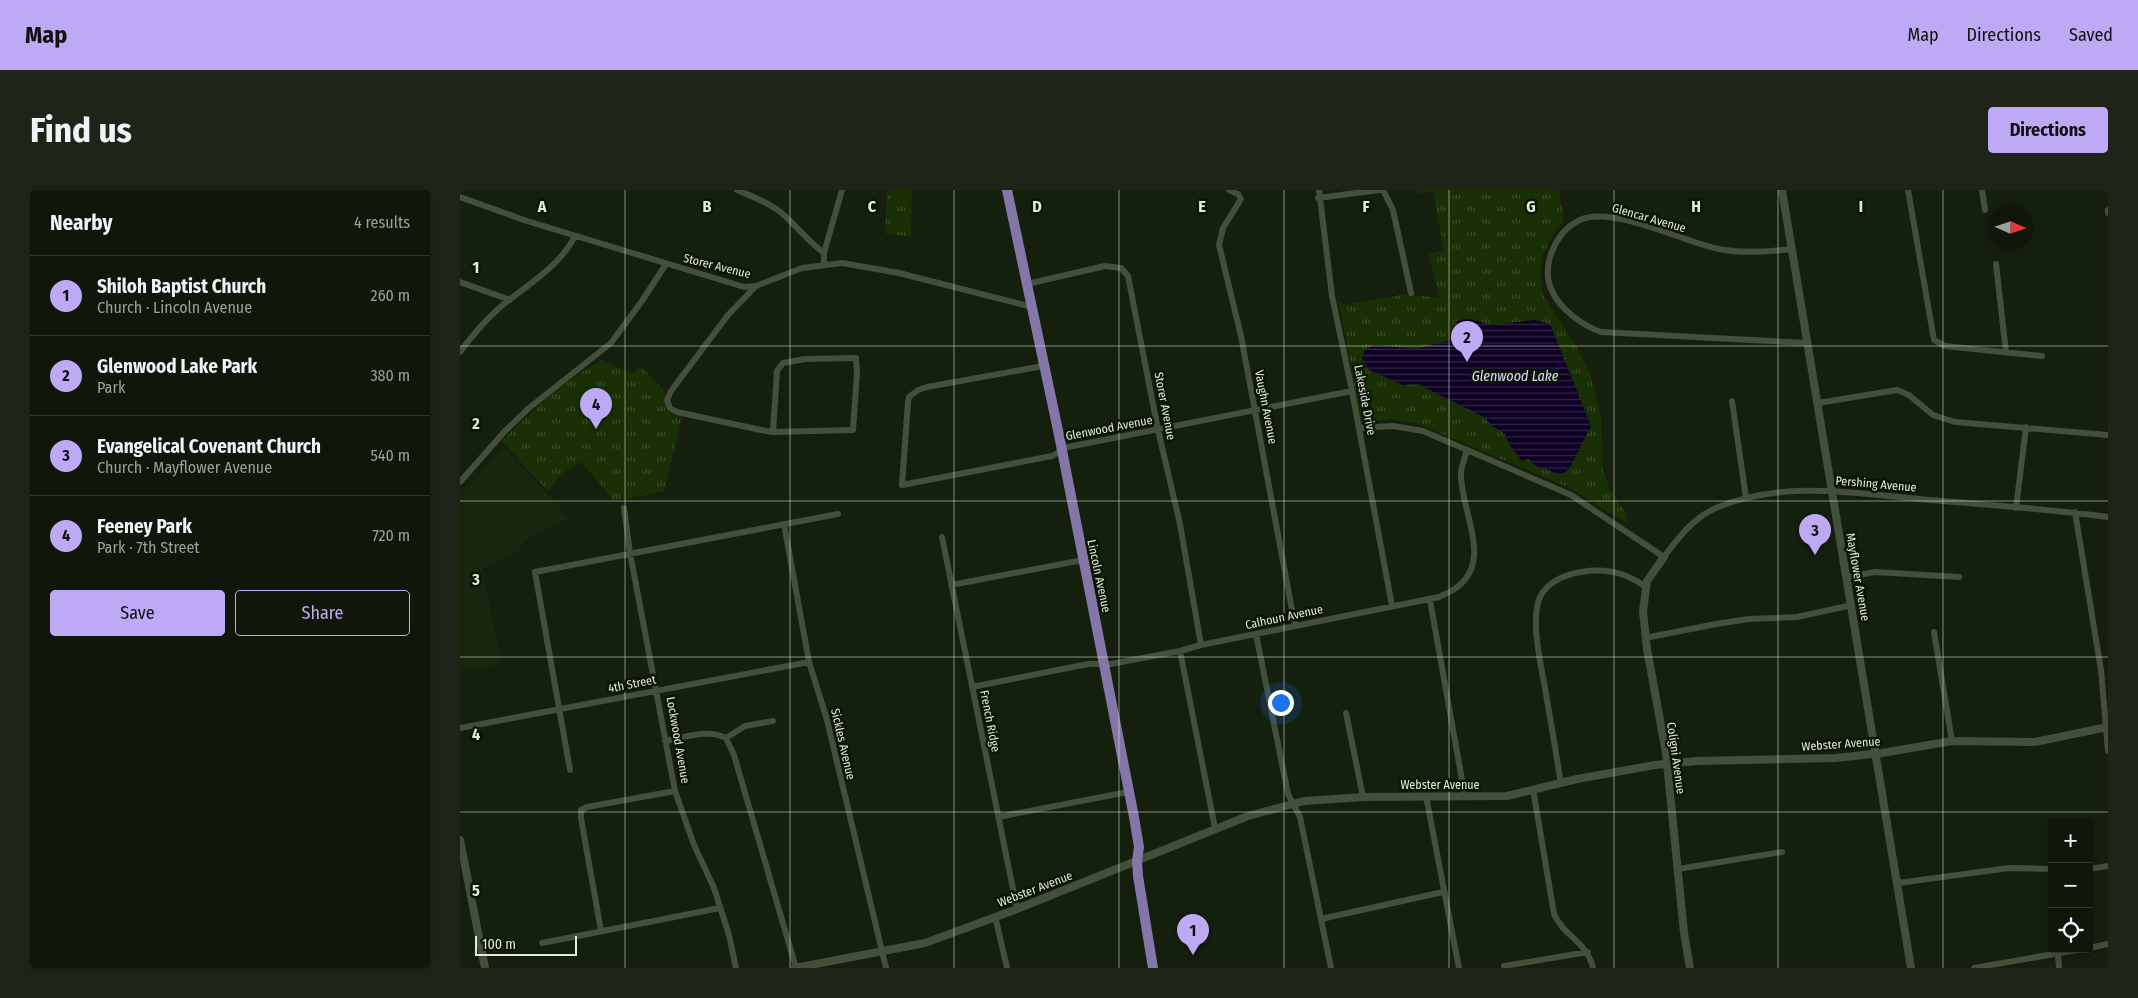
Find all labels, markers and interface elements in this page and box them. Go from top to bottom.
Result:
text: Map [25,21,67,49]
text: Map [1907,24,1939,46]
text: Directions [1967,24,2041,46]
text: Saved [2069,24,2113,46]
button: Directions [1988,107,2108,153]
text: Find us [30,109,132,151]
text: A [537,197,547,216]
text: B [703,197,712,216]
text: C [868,197,877,216]
text: D [1032,197,1042,216]
text: E [1198,197,1206,216]
text: F [1362,197,1370,216]
text: G [1526,197,1536,216]
text: H [1691,197,1701,216]
text: I [1859,197,1863,216]
street label: Glencar Avenue [1610,201,1688,235]
north arrow [1988,205,2033,250]
text: Nearby [50,210,112,236]
text: 4 results [354,213,410,232]
street label: Storer Avenue [682,251,752,281]
text: 1 [473,258,479,277]
text: Shiloh Baptist Church [97,275,266,298]
text: 1 [63,286,69,305]
text: 260 m [371,286,410,305]
text: Church · Lincoln Avenue [97,298,252,317]
pin: 2 [1451,321,1483,362]
text: Glenwood Lake Park [97,355,257,378]
street label: Lakeside Drive [1351,364,1379,436]
text: 2 [62,366,70,385]
text: 380 m [370,366,410,385]
water label: Glenwood Lake [1472,368,1559,385]
street label: Vaughn Avenue [1252,369,1280,445]
street label: Storer Avenue [1152,371,1178,441]
text: Park [97,378,125,397]
pin: 4 [580,388,612,429]
street label: Glenwood Avenue [1064,413,1154,443]
text: 2 [471,414,480,433]
text: Evangelical Covenant Church [97,435,321,458]
text: 3 [62,446,70,465]
text: 540 m [371,446,410,465]
text: Church · Mayflower Avenue [97,458,272,477]
street label: Pershing Avenue [1835,473,1917,495]
pin: 3 [1799,514,1831,555]
text: Feeney Park [97,515,192,538]
text: 4 [62,526,70,545]
text: 720 m [372,526,410,545]
street label: Mayflower Avenue [1843,532,1873,622]
text: Park · 7th Street [97,538,200,557]
street label: Lincoln Avenue [1084,538,1114,614]
text: 3 [471,570,480,589]
button: Save [50,590,225,636]
button: Share [235,590,410,636]
street label: Calhoun Avenue [1244,602,1324,632]
street label: 4th Street [607,672,657,695]
street label: French Ridge [977,689,1003,753]
your location [1268,690,1294,716]
street label: Lockwood Avenue [663,696,693,785]
street label: Sickles Avenue [828,707,858,781]
street label: Coligni Avenue [1664,721,1688,795]
text: 4 [472,725,480,744]
street label: Webster Avenue [1801,734,1881,754]
street label: Webster Avenue [1400,778,1480,792]
map controls [2048,818,2093,953]
button: + [2048,818,2093,863]
button: − [2048,863,2093,908]
street label: Webster Avenue [996,868,1074,910]
text: 5 [472,881,480,900]
button: locate [2048,908,2093,953]
pin: 1 [1177,914,1209,955]
scale bar [475,933,578,956]
text: 100 m [482,936,516,953]

